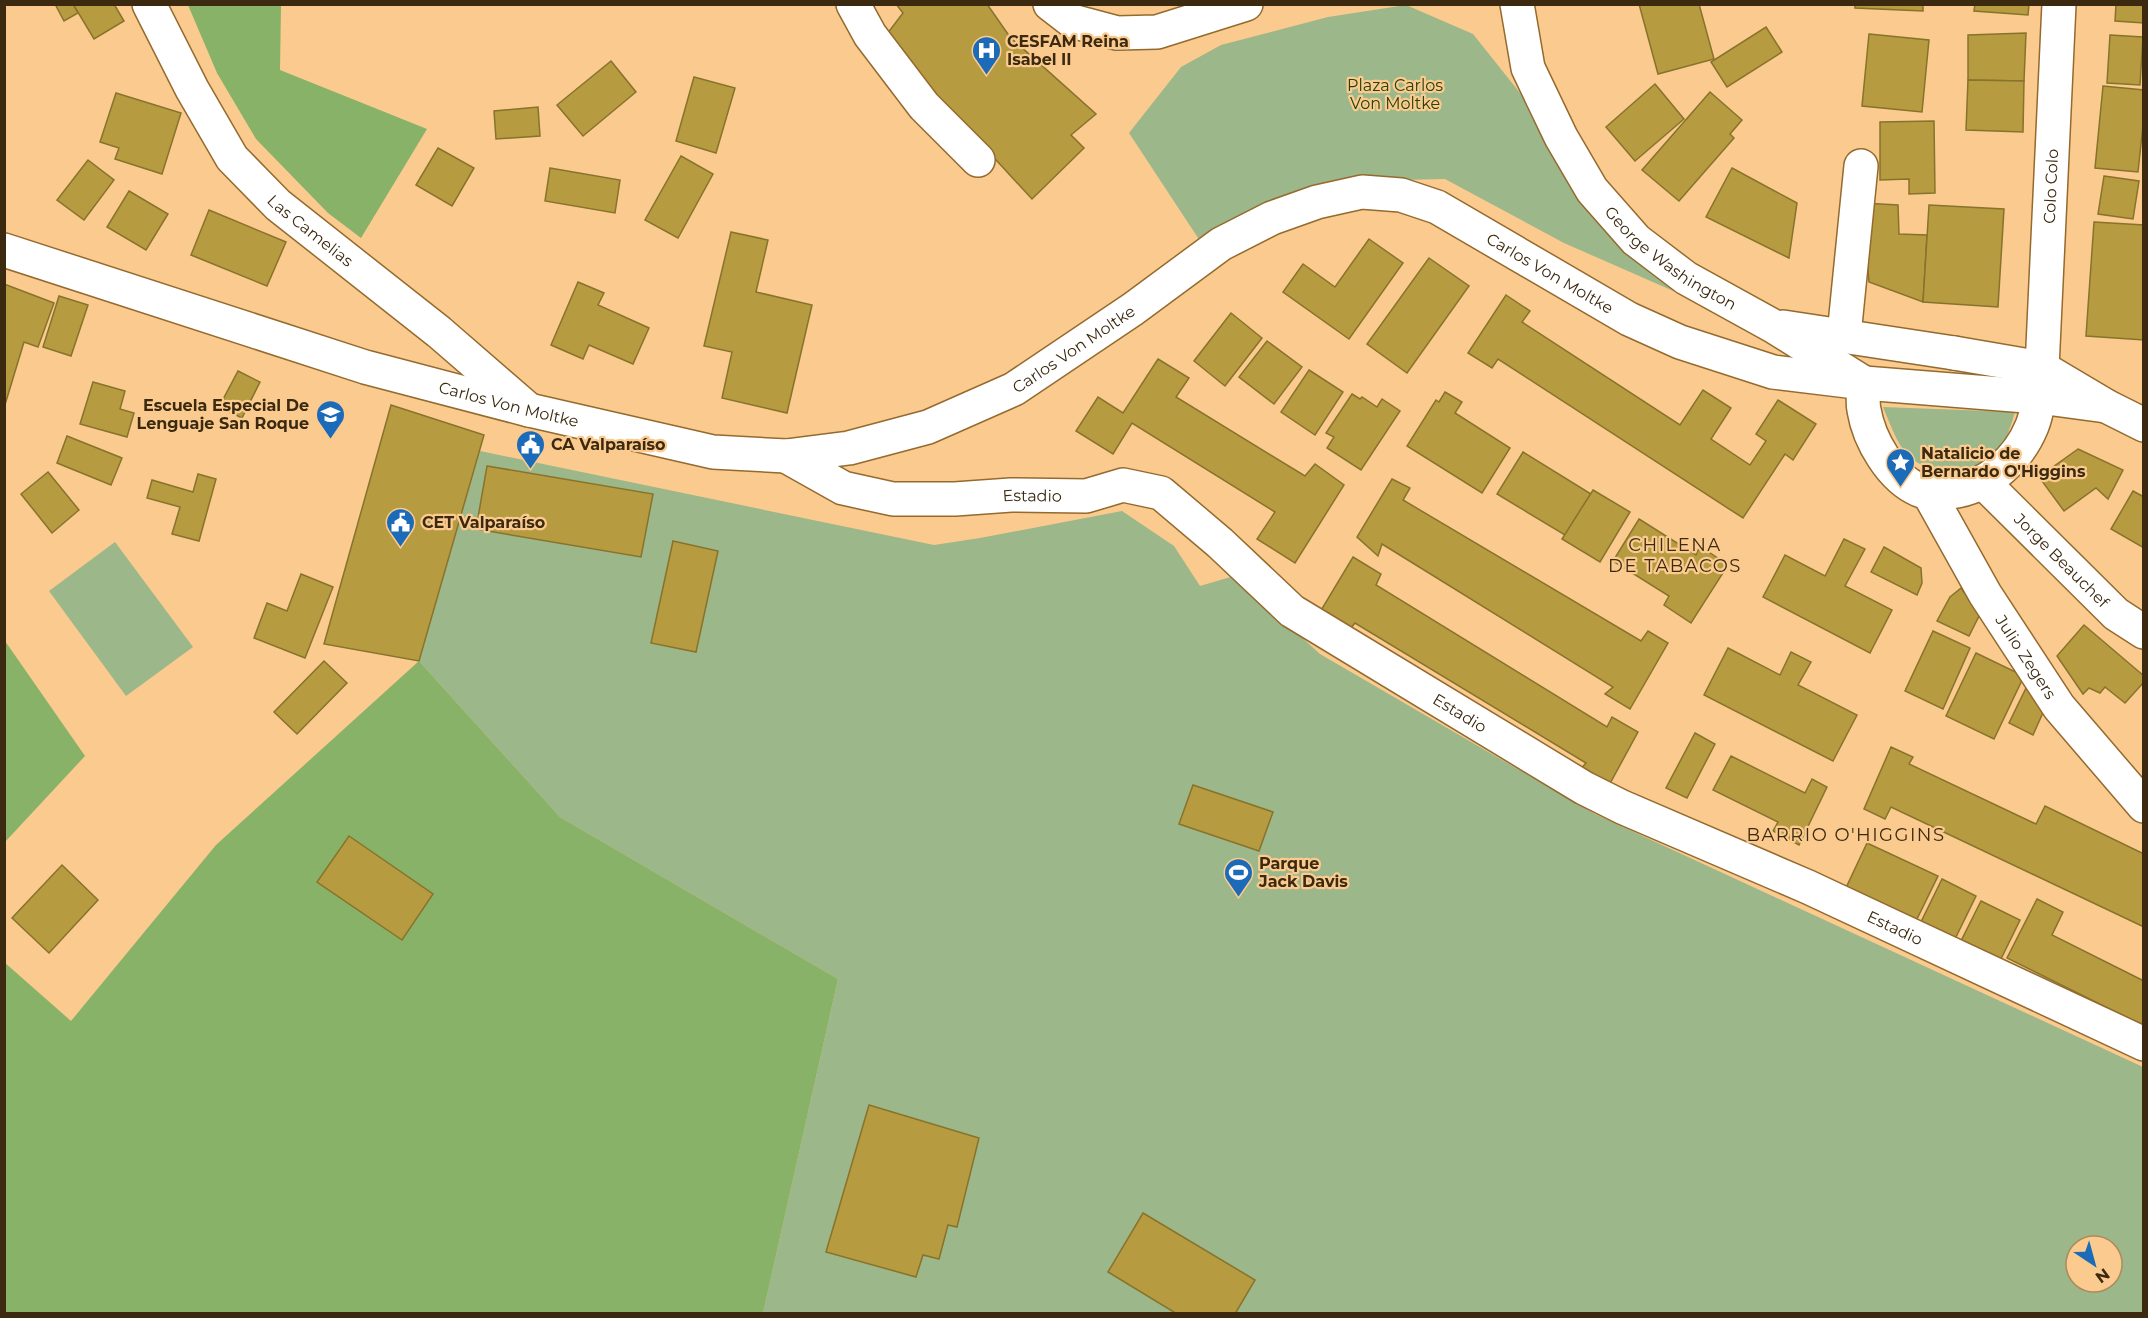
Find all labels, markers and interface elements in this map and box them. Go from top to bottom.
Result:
place label: CESFAM Reina Isabel II [1007,32,1129,69]
hospital icon: CESFAM Reina Isabel II [970,34,1002,76]
park label: Plaza Carlos Von Moltke [1347,76,1443,113]
street label: Colo Colo [2039,148,2062,224]
street label: Las Camelias [264,191,357,270]
street label: George Washington [1601,202,1740,314]
street label: Carlos Von Moltke [1483,229,1617,317]
street label: Carlos Von Moltke [1009,301,1139,397]
street label: Carlos Von Moltke [437,377,581,431]
place label: Escuela Especial De Lenguaje San Roque [137,396,309,433]
school or university icon: Escuela Especial De Lenguaje San Roque [314,398,346,440]
public building icon: CA Valparaíso [514,428,546,470]
place label: CA Valparaíso [551,435,666,454]
place label: Natalicio de Bernardo O'Higgins [1921,444,2086,481]
place icon: Natalicio de Bernardo O'Higgins [1884,446,1916,488]
street label: Estadio [1002,485,1062,505]
public building icon: CET Valparaíso [385,506,417,548]
street label: Jorge Beauchef [2010,508,2113,612]
place label: CET Valparaíso [422,513,545,532]
district label: CHILENA DE TABACOS [1608,534,1742,577]
street label: Julio Zegers [1991,611,2061,703]
street label: Estadio [1430,689,1490,736]
district label: BARRIO O'HIGGINS [1746,824,1946,846]
place label: Parque Jack Davis [1258,854,1348,891]
sports icon: Parque Jack Davis [1222,856,1254,898]
street label: Estadio [1864,907,1926,949]
north arrow [2064,1234,2124,1294]
text: N [2092,1264,2113,1287]

